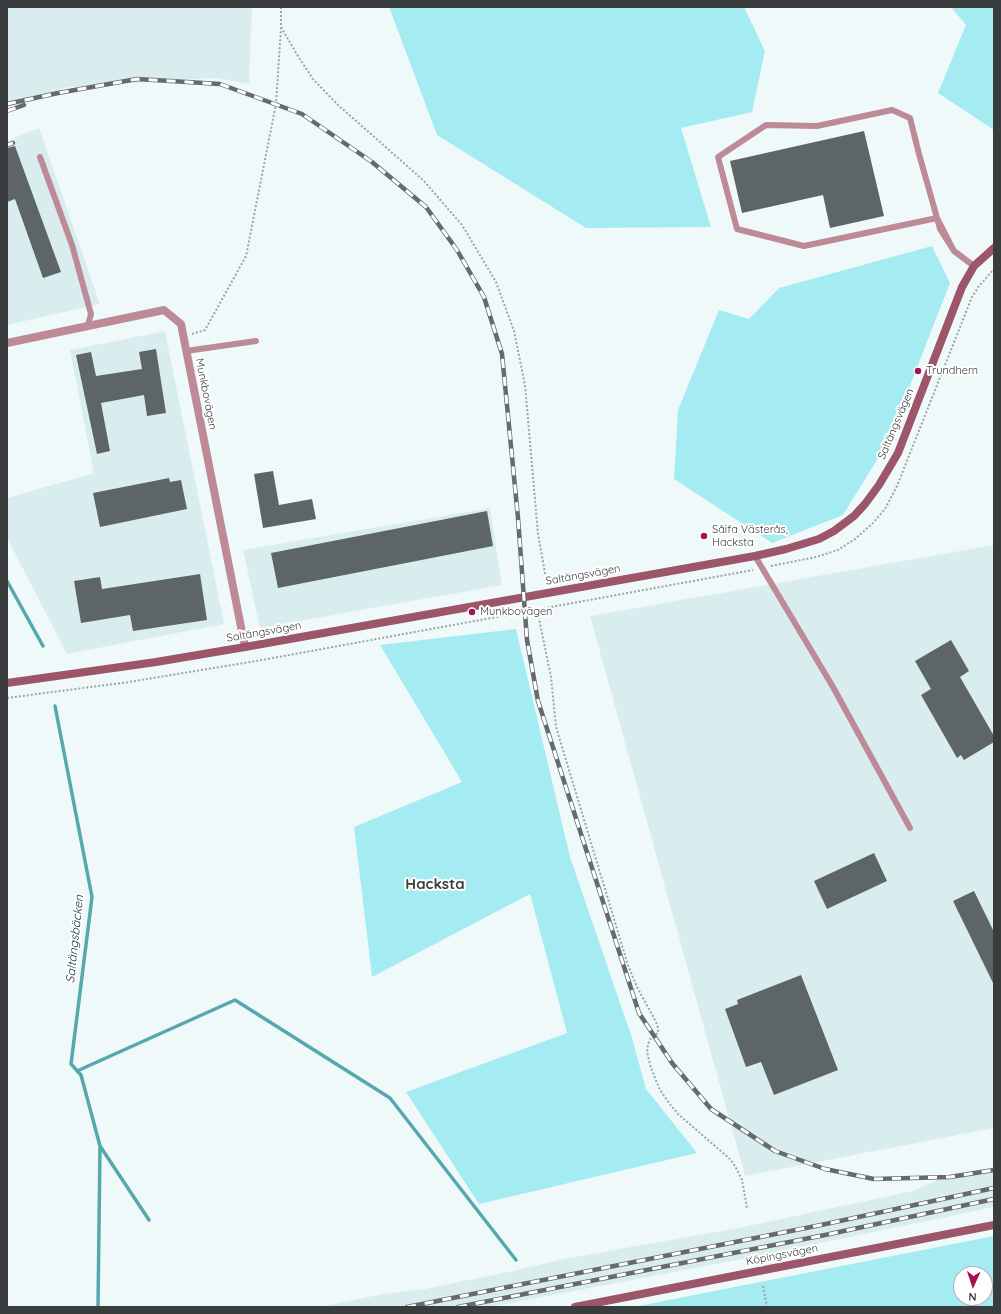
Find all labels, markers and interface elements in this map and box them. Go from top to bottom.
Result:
street label: Munkbovägen [193,357,219,431]
place label: Trundhem [926,364,978,378]
marker: Trundhem [913,366,923,376]
street label: Saltängsvägen [875,387,917,461]
place label: Såifa Västerås, Hacksta [712,523,788,549]
marker: Såifa Västerås, Hacksta [699,531,709,541]
street label: Saltängsvägen [545,562,621,588]
place label: Munkbovägen [480,605,552,619]
marker: Munkbovägen [467,607,477,617]
street label: Saltängsvägen [226,619,302,645]
district label: Hacksta [405,875,465,893]
water label: Saltängsbäcken [63,894,87,984]
street label: Köpingsvägen [745,1242,819,1268]
north arrow [953,1266,993,1306]
text: N [968,1290,977,1304]

